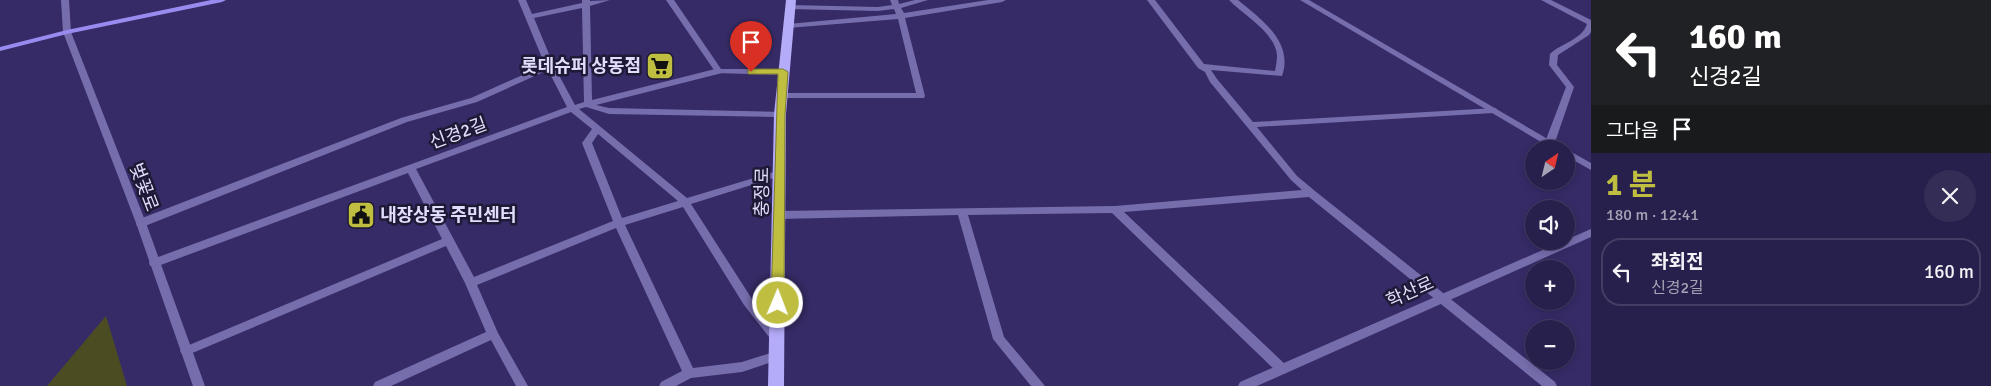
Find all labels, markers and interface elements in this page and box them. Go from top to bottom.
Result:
text: 160 m [1689,15,1782,58]
icon: left [1606,20,1671,85]
pin [730,21,772,72]
icon: arrive [737,28,765,56]
supermarket icon: 롯데슈퍼 상동점 [645,51,675,81]
place label: 롯데슈퍼 상동점 [521,55,641,77]
text: 신경2길 [1689,63,1762,90]
street label: 신경2길 [426,113,490,153]
icon: arrive [1668,115,1696,143]
text: 그다음 [1606,119,1658,143]
north arrow [1525,140,1575,190]
map controls [1525,140,1575,370]
street label: 벚꽃로 [125,160,163,214]
street label: 충정로 [751,167,773,217]
text: 1 분 [1606,167,1656,204]
button: close [1924,170,1976,222]
public building icon: 내장상동 주민센터 [346,200,376,230]
button: sound [1525,200,1575,250]
place label: 내장상동 주민센터 [380,204,516,226]
text: 180 m · 12:41 [1606,205,1699,225]
text: 좌회전 [1651,250,1703,274]
icon: left [1608,258,1636,286]
button: + [1525,260,1575,310]
text: 160 m [1924,260,1974,284]
street label: 학산로 [1383,272,1437,312]
position arrow [751,276,803,328]
text: 신경2길 [1651,278,1704,298]
button: − [1525,320,1575,370]

